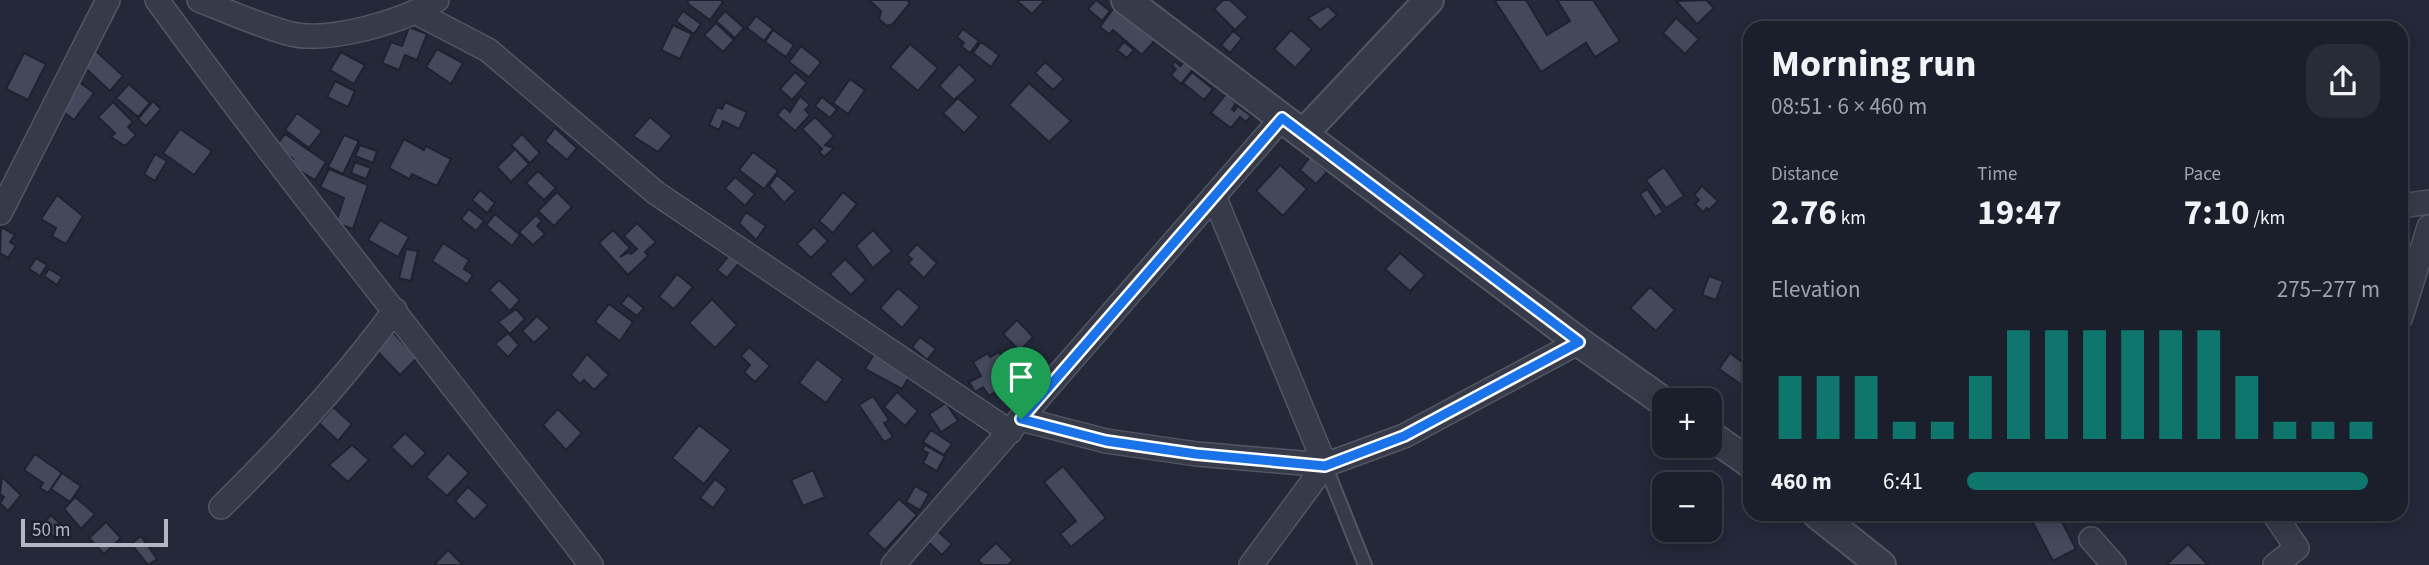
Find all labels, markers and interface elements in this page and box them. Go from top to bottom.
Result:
text: Morning run [1771,37,1976,91]
button: share [2306,44,2380,118]
text: 08:51 · 6 × 460 m [1771,90,1927,123]
text: Distance [1771,161,1839,188]
text: Time [1977,161,2017,188]
text: Pace [2184,161,2221,188]
text: 2.76 [1771,188,1837,238]
text: 19:47 [1977,188,2062,238]
text: 7:10 [2184,188,2250,238]
text: km [1837,205,1866,232]
text: /km [2250,205,2285,232]
text: Elevation [1771,273,1861,306]
text: 275–277 m [2277,273,2380,306]
pin [991,347,1051,419]
icon: arrive [1002,358,1040,396]
map controls [1652,388,1722,542]
button: + [1652,388,1722,458]
text: 460 m [1771,465,1832,498]
text: 6:41 [1883,465,1923,498]
button: − [1652,472,1722,542]
scale bar [21,516,168,548]
text: 50 m [32,517,70,544]

